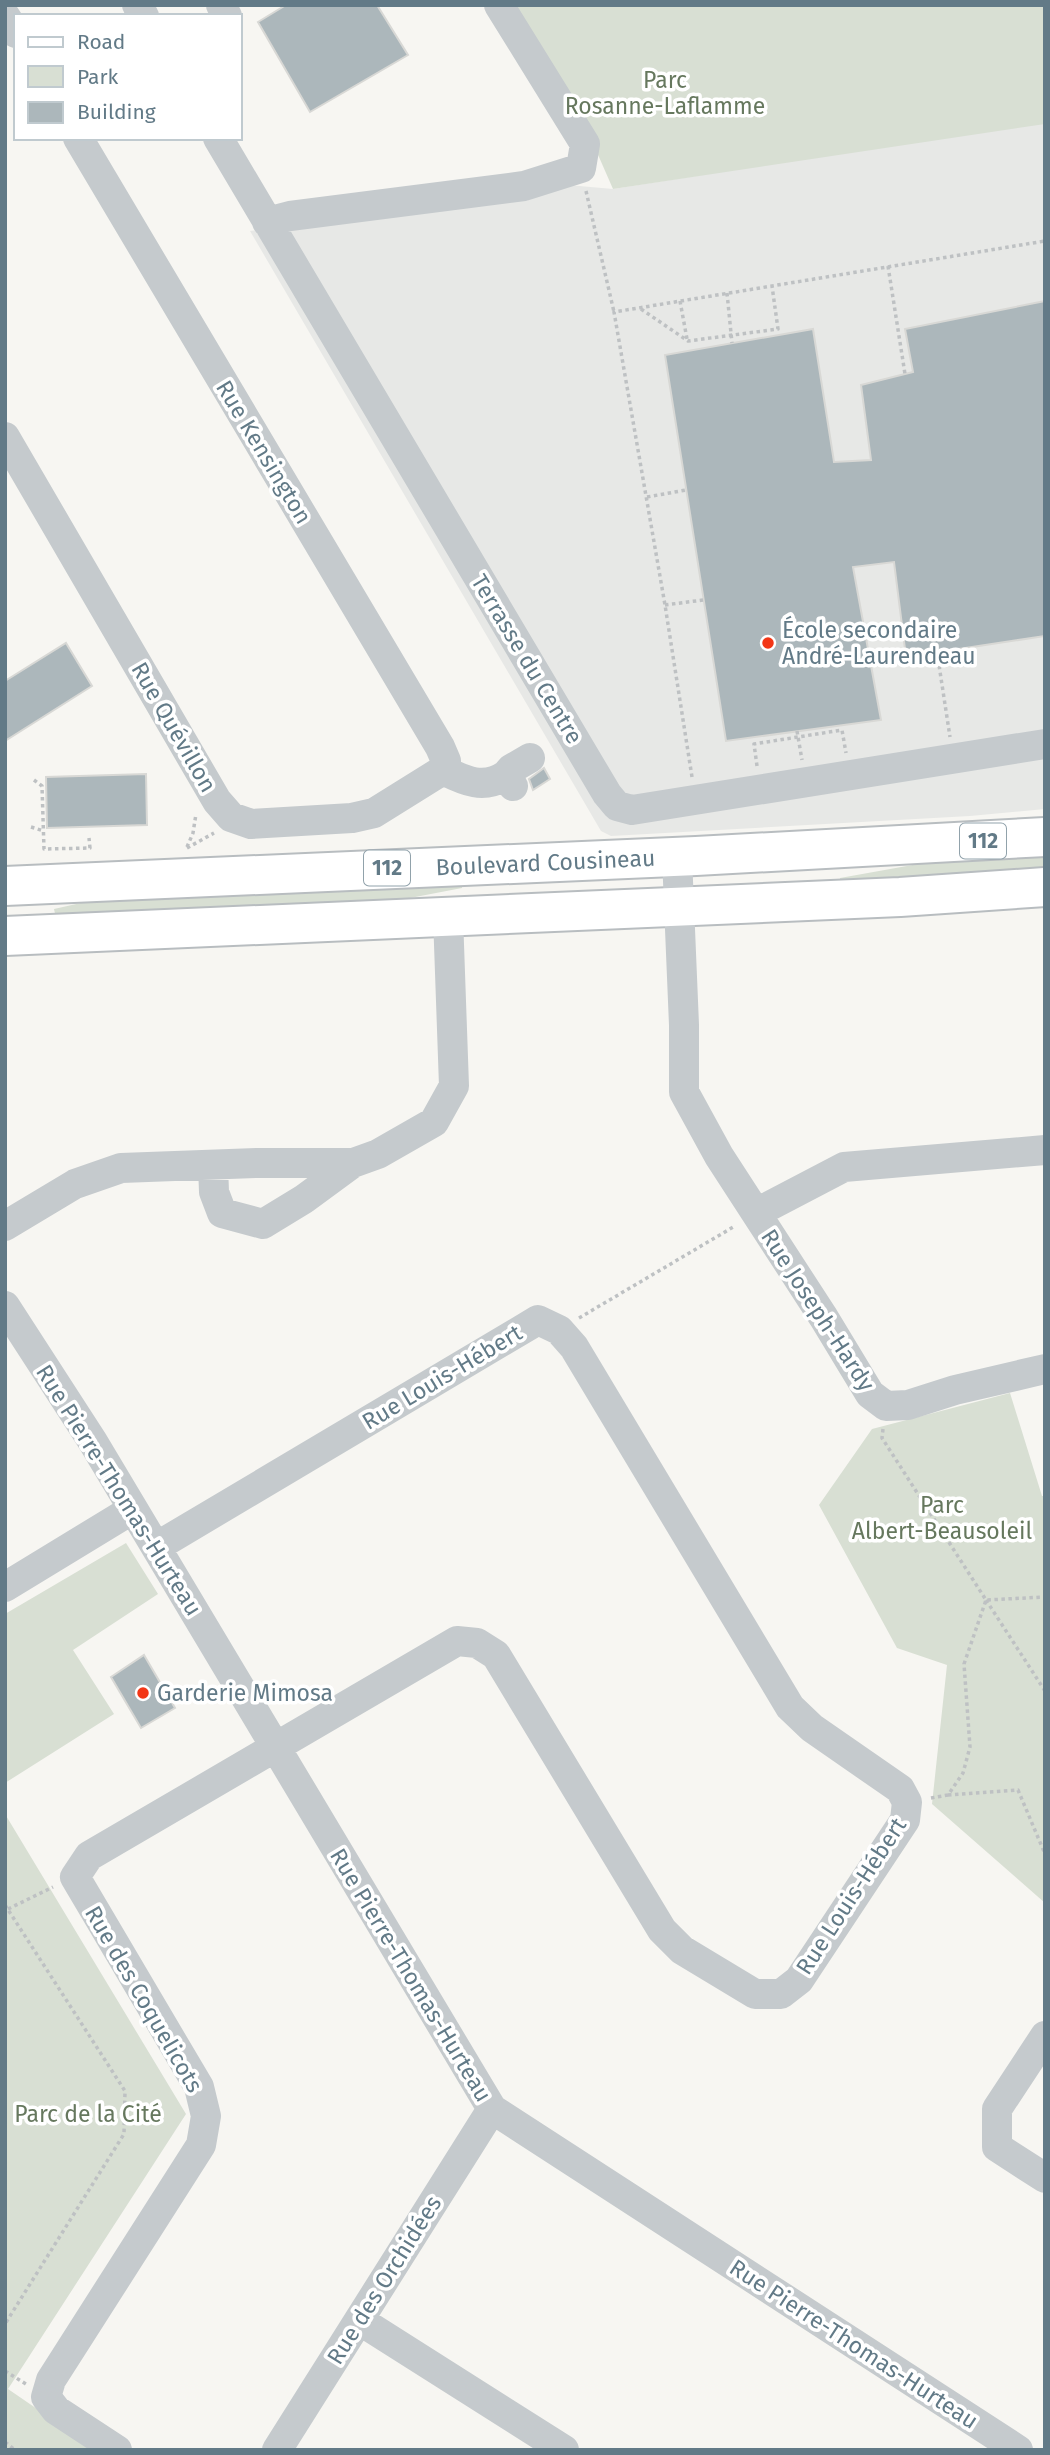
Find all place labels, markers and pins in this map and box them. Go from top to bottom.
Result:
place label: École secondaire André-Laurendeau [782,615,976,670]
marker: École secondaire André-Laurendeau [760,635,776,651]
place label: Garderie Mimosa [157,1679,333,1707]
marker: Garderie Mimosa [135,1685,151,1701]

